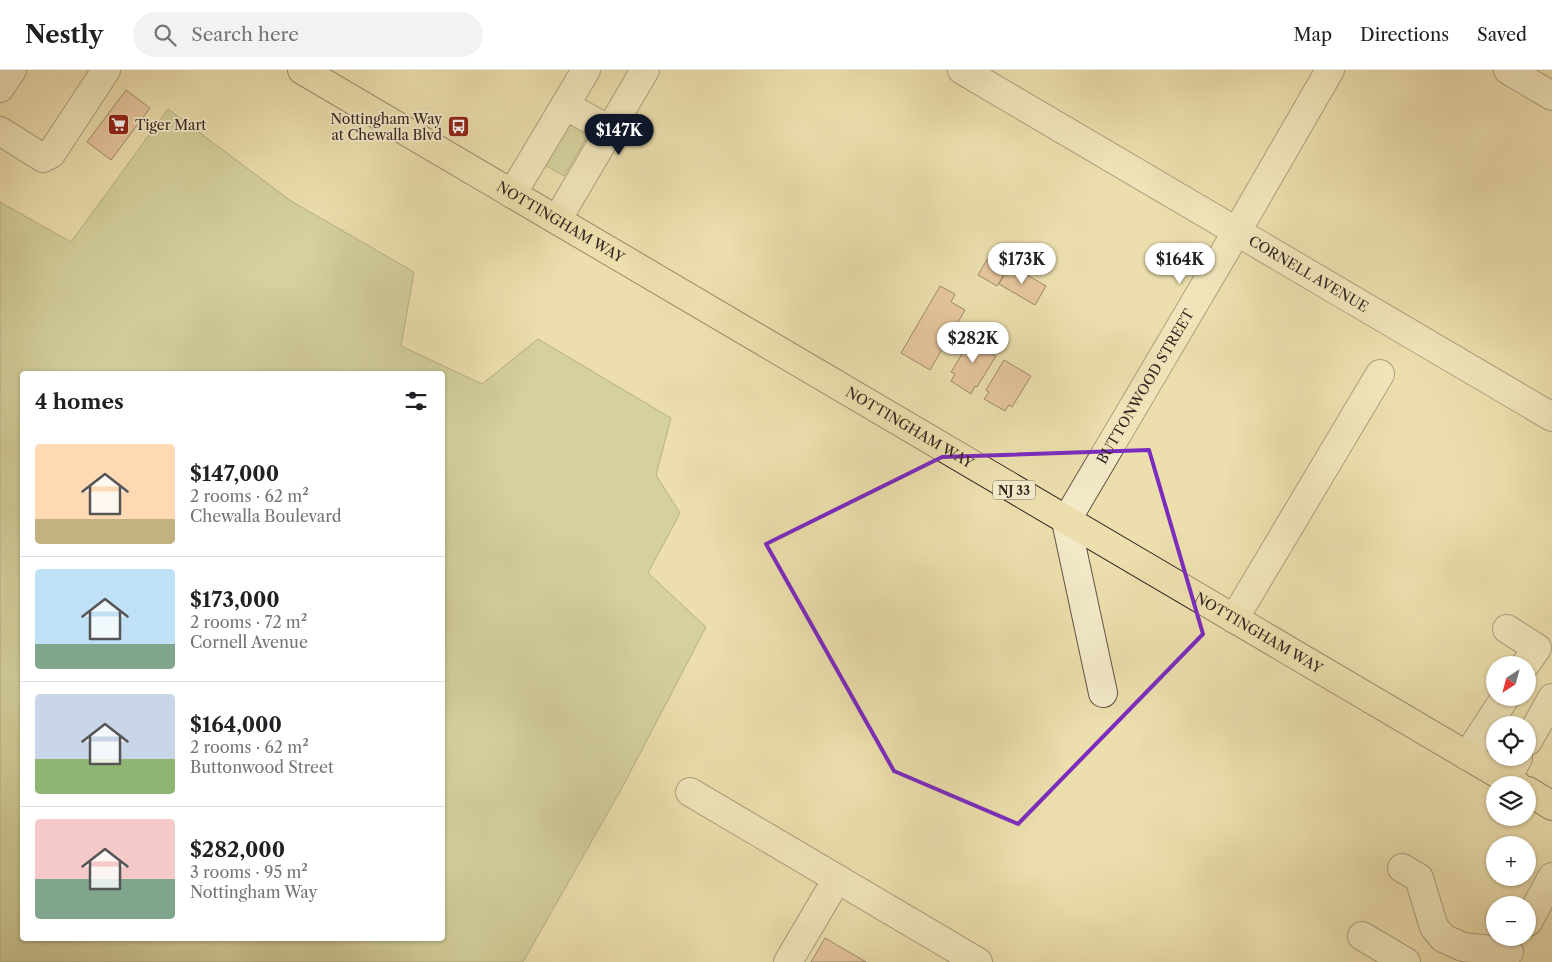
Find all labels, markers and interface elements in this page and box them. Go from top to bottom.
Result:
search box [133,12,483,57]
text: Nestly [25,20,103,49]
icon: search [151,21,179,49]
text: Search here [191,23,299,46]
text: Map [1293,24,1332,46]
text: Directions [1360,24,1449,46]
text: Saved [1477,24,1527,46]
place label: Nottingham Way at Chewalla Blvd [331,110,442,144]
supermarket icon: Tiger Mart [107,113,131,137]
pin: $147K [584,114,654,156]
bus stop icon: Nottingham Way at Chewalla Blvd [446,115,470,139]
place label: Tiger Mart [135,116,206,134]
text: $147K [596,120,642,140]
street label: NOTTINGHAM WAY [493,178,629,267]
street label: CORNELL AVENUE [1245,232,1372,316]
pin: $173K [987,242,1057,285]
pin: $164K [1145,242,1215,285]
text: $173K [999,249,1045,269]
text: $164K [1156,249,1204,269]
street label: BUTTONWOOD STREET [1093,305,1198,467]
pin: $282K [938,322,1008,364]
text: $282K [948,328,998,348]
street label: NOTTINGHAM WAY [842,383,978,473]
icon: filters [402,387,430,415]
text: 4 homes [35,389,124,414]
text: $147,000 [190,461,279,486]
icon: home [75,464,135,524]
road number: NJ 33 [993,480,1035,500]
text: 2 rooms · 62 m² [190,486,309,506]
text: Chewalla Boulevard [190,506,341,526]
text: $173,000 [190,587,280,612]
street label: NOTTINGHAM WAY [1191,588,1327,678]
icon: home [75,589,135,649]
text: 2 rooms · 72 m² [190,612,307,632]
text: Cornell Avenue [190,632,308,652]
north arrow [1486,656,1536,706]
map controls [1486,656,1536,946]
text: $164,000 [190,712,282,737]
icon: home [75,714,135,774]
button: locate [1486,716,1536,766]
text: 2 rooms · 62 m² [190,737,309,757]
text: Buttonwood Street [190,757,334,777]
button: layers [1486,776,1536,826]
button: + [1486,836,1536,886]
text: $282,000 [190,837,285,862]
icon: home [75,839,135,899]
text: 3 rooms · 95 m² [190,862,308,882]
text: Nottingham Way [190,882,317,902]
button: − [1486,896,1536,946]

